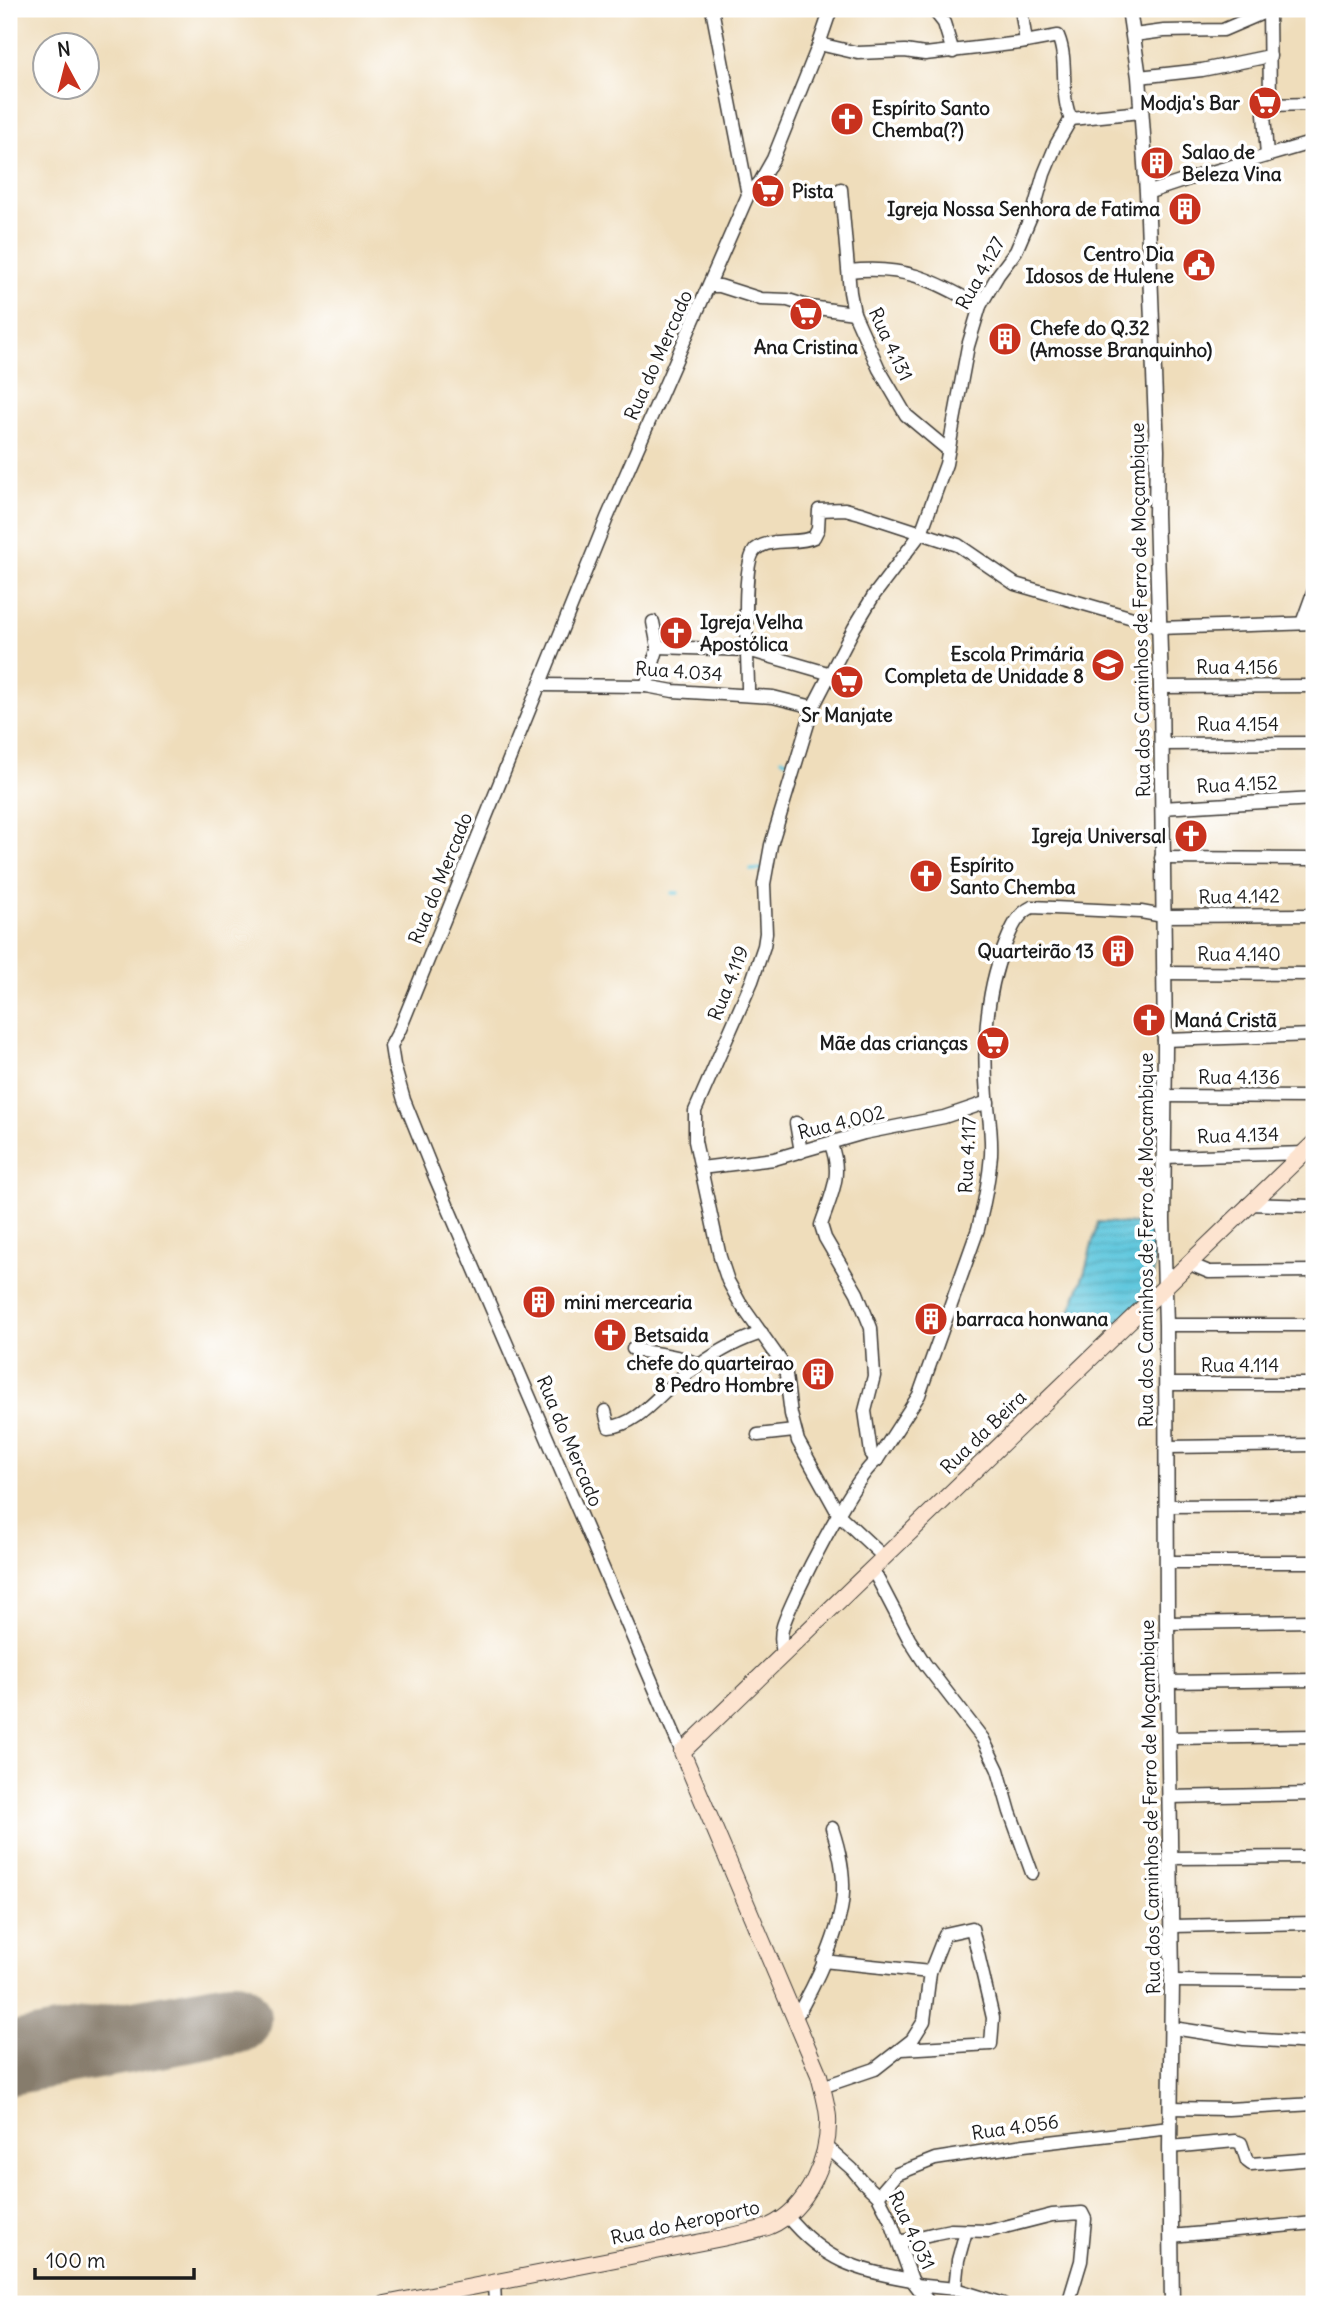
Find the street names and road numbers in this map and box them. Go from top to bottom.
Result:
street label: Rua 4.127 [950,232,1010,314]
street label: Rua do Mercado [619,286,697,424]
street label: Rua 4.131 [864,303,918,385]
street label: Rua dos Caminhos de Ferro de Moçambique [1125,422,1155,798]
street label: Rua 4.156 [1196,655,1278,679]
street label: Rua 4.034 [634,656,724,686]
street label: Rua 4.154 [1197,712,1279,736]
street label: Rua 4.152 [1196,770,1278,798]
street label: Rua do Mercado [403,809,477,947]
street label: Rua 4.142 [1198,883,1280,909]
street label: Rua 4.119 [702,942,754,1024]
street label: Rua 4.140 [1197,942,1281,966]
street label: Rua dos Caminhos de Ferro de Moçambique [1134,1053,1158,1427]
street label: Rua 4.136 [1198,1065,1280,1089]
street label: Rua 4.002 [795,1100,887,1144]
street label: Rua 4.117 [953,1116,981,1194]
street label: Rua 4.134 [1197,1122,1279,1148]
street label: Rua 4.114 [1201,1353,1279,1377]
street label: Rua do Mercado [532,1372,608,1510]
street label: Rua da Beira [935,1385,1031,1479]
street label: Rua dos Caminhos de Ferro de Moçambique [1135,1619,1165,1995]
street label: Rua 4.056 [970,2109,1060,2145]
street label: Rua 4.031 [883,2187,941,2273]
street label: Rua do Aeroporto [608,2194,762,2250]

